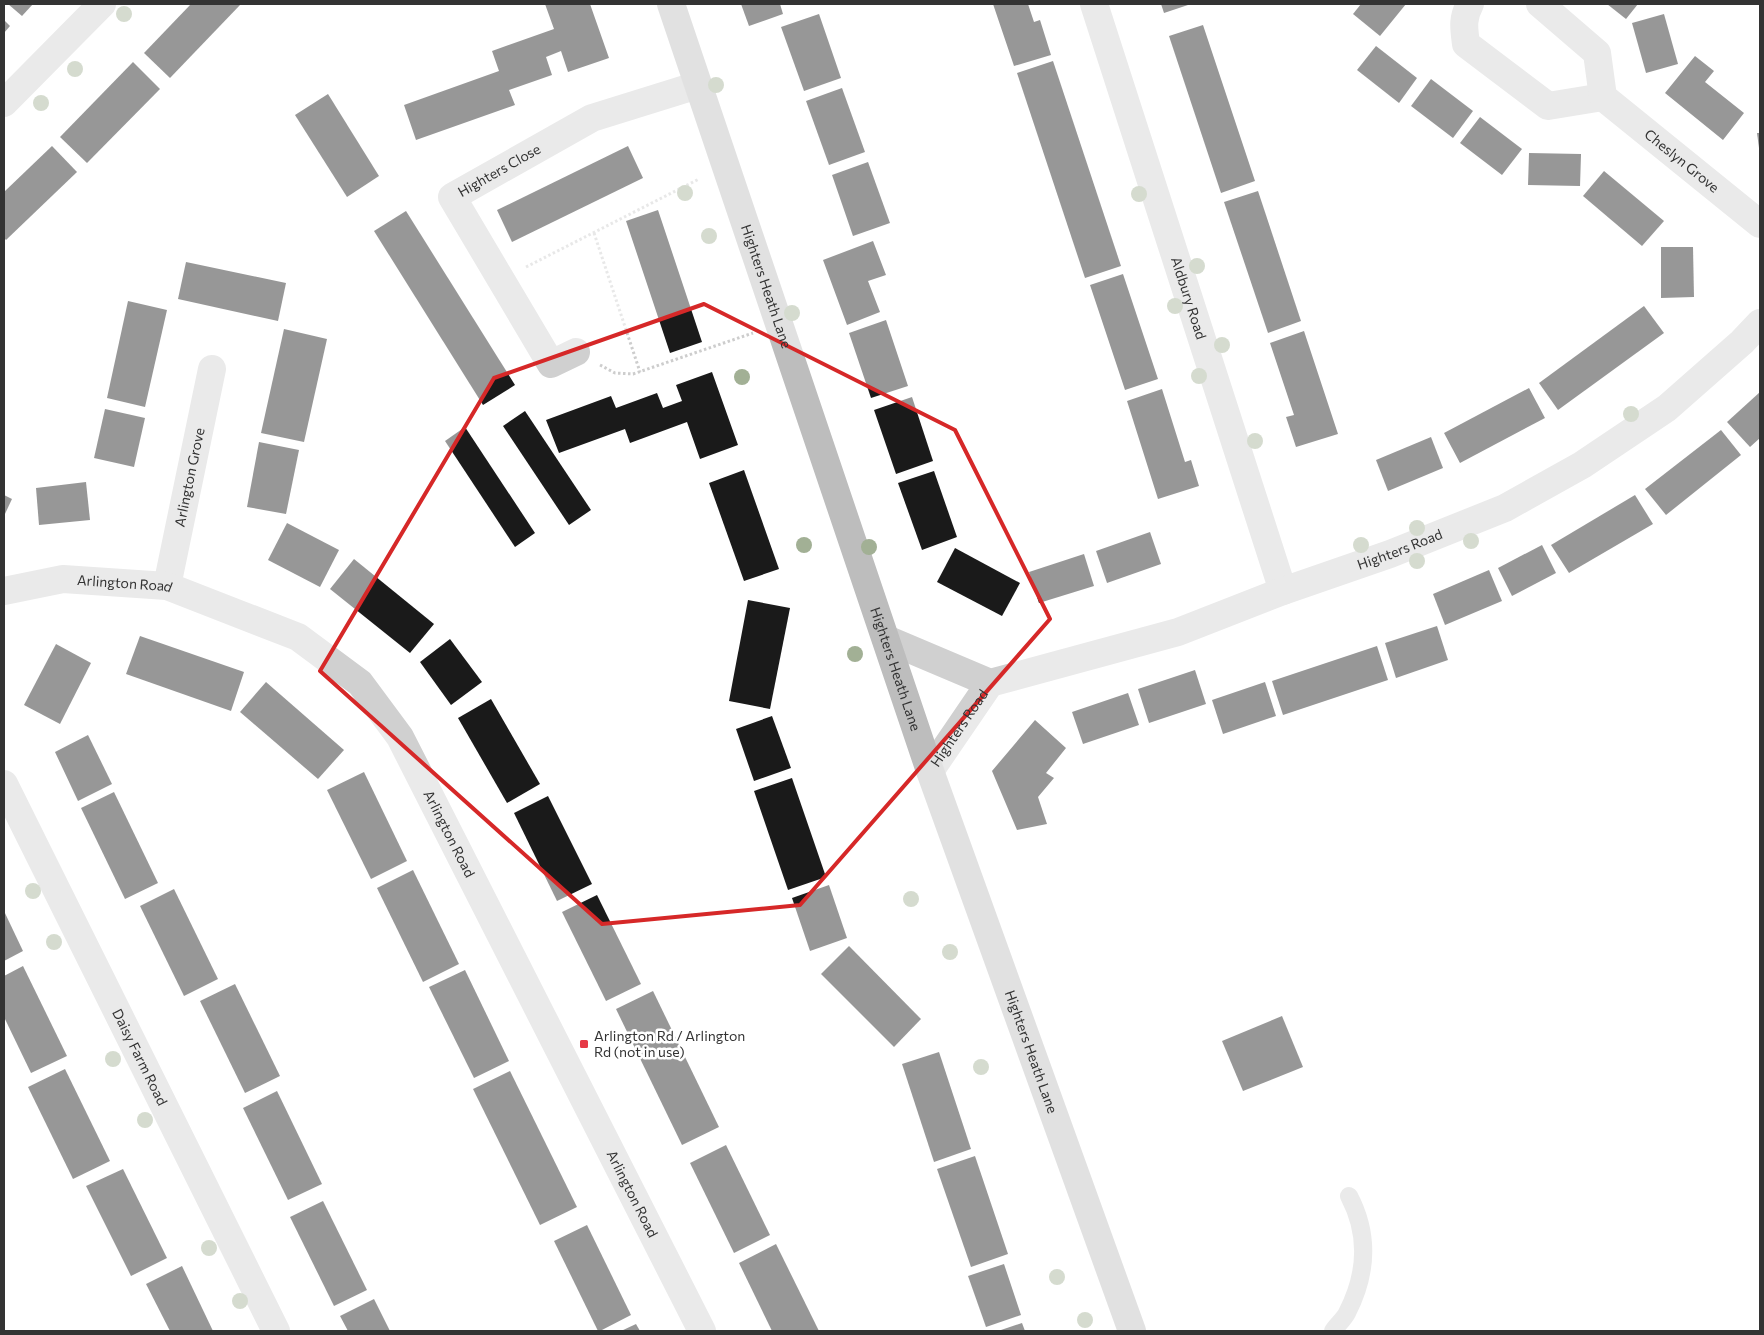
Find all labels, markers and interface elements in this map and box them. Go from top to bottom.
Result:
street label: Cheslyn Grove [1641,125,1723,196]
street label: Highters Close [455,140,543,200]
street label: Highters Heath Lane [738,222,796,350]
street label: Aldbury Road [1168,255,1210,341]
street label: Arlington Grove [170,426,208,528]
street label: Highters Road [1355,525,1445,573]
street label: Arlington Road [76,571,175,595]
street label: Highters Heath Lane [867,605,925,733]
street label: Highters Road [927,686,991,770]
street label: Arlington Road [420,787,479,880]
street label: Highters Heath Lane [1002,988,1062,1115]
street label: Daisy Farm Road [109,1006,171,1108]
place label: Arlington Rd / Arlington Rd (not in use) [594,1027,745,1060]
marker: Arlington Rd / Arlington Rd (not in use) [578,1038,590,1050]
street label: Arlington Road [604,1147,662,1240]

